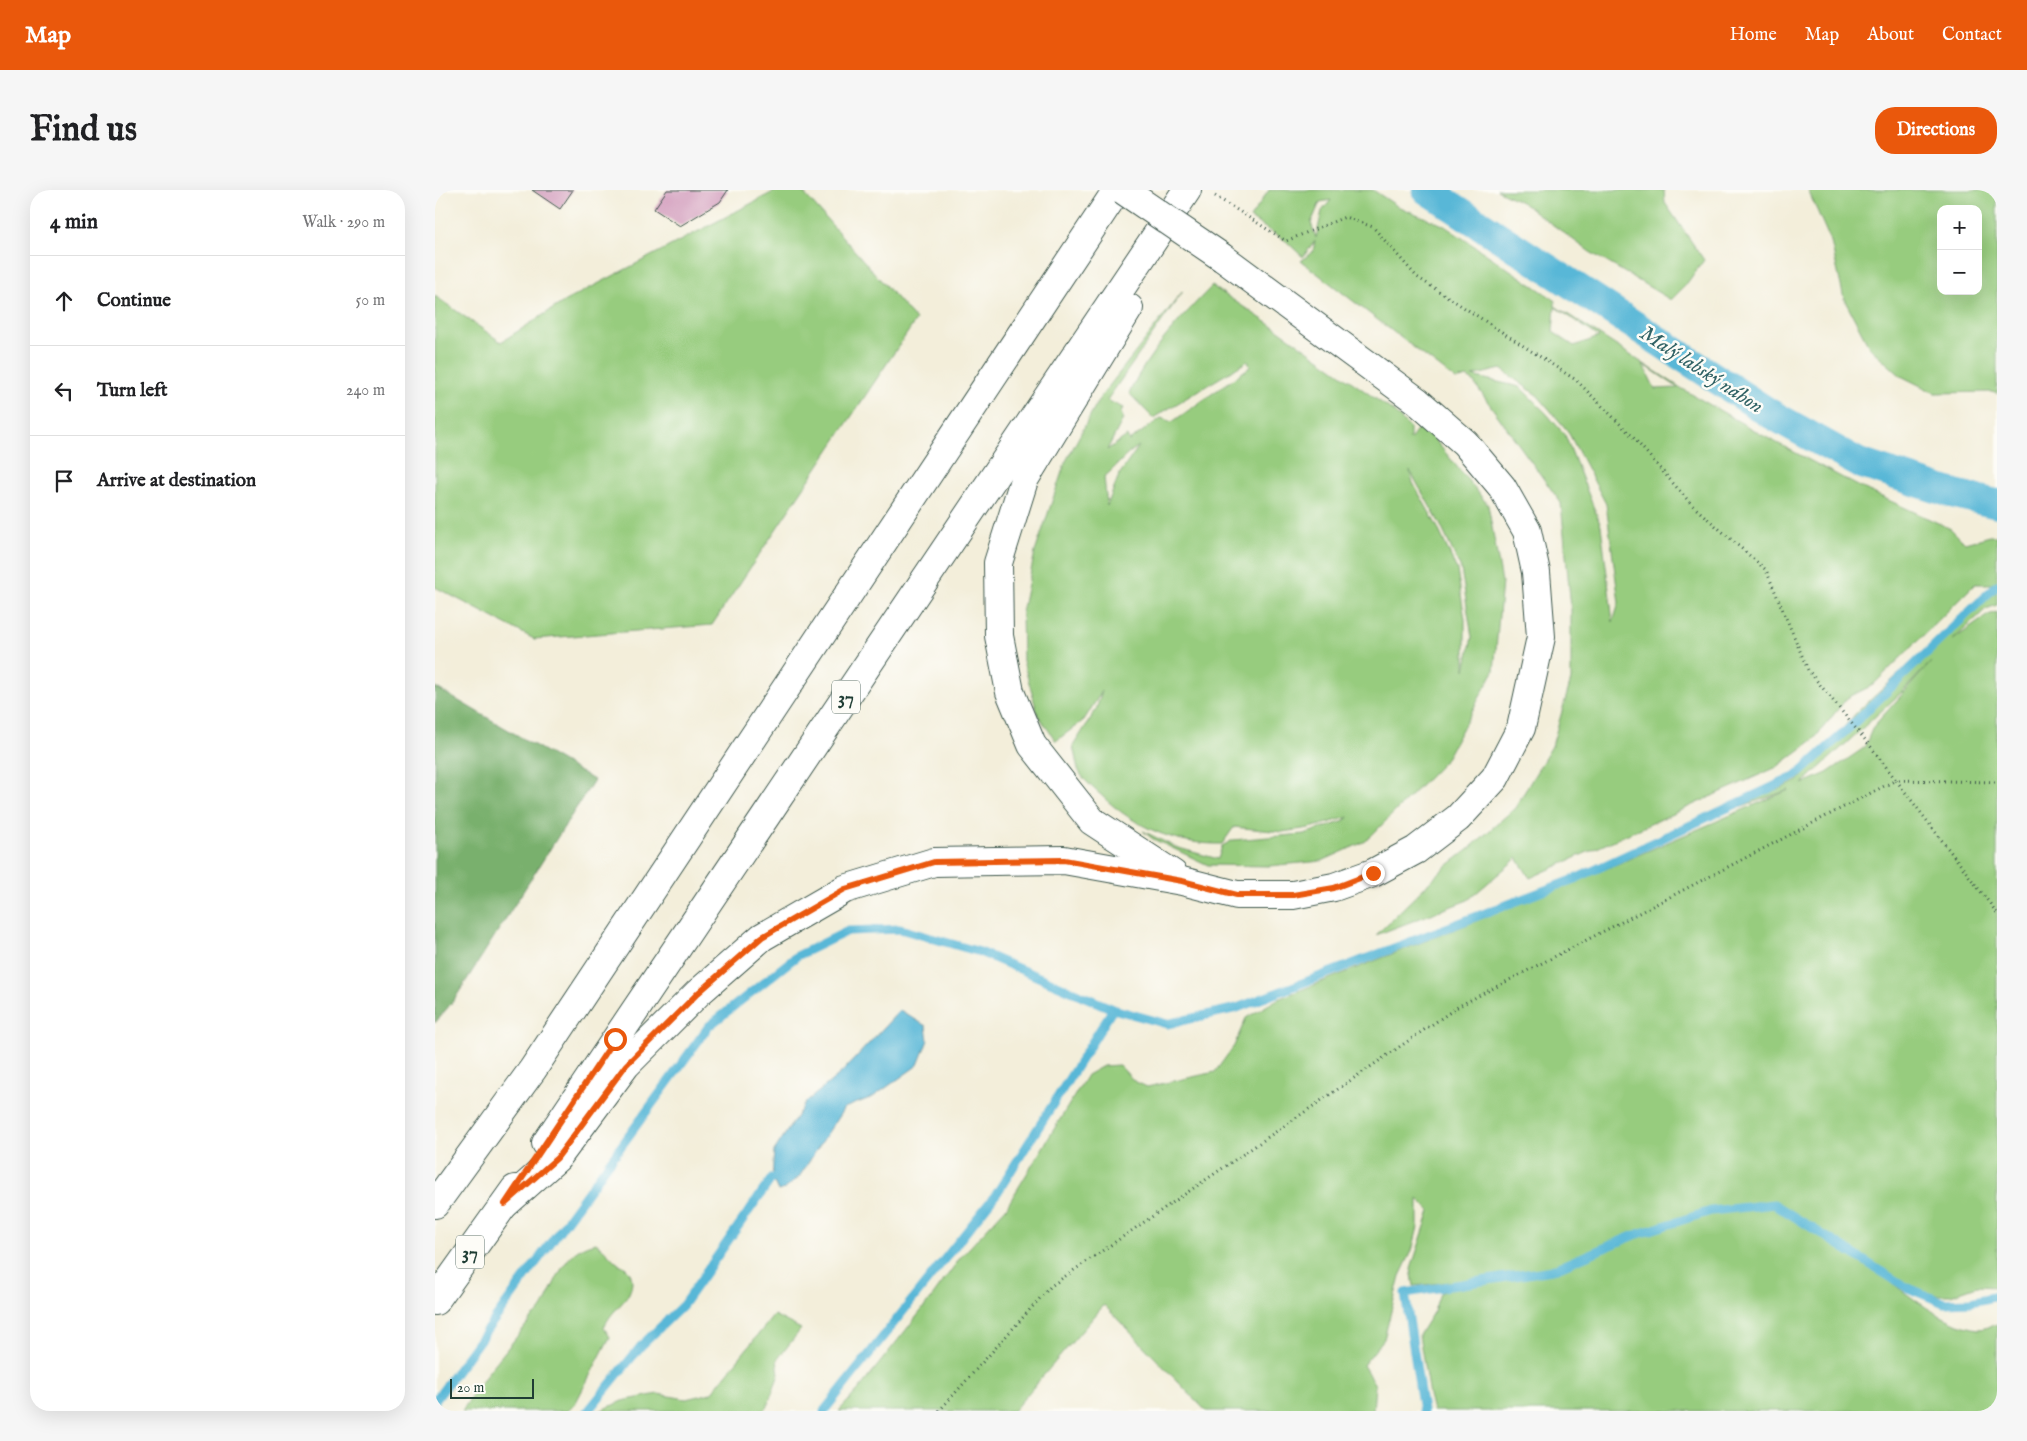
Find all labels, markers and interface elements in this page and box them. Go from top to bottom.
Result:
text: Map [25,20,71,51]
text: Home [1730,24,1777,47]
text: Map [1805,24,1839,47]
text: About [1867,24,1914,47]
text: Contact [1942,24,2002,47]
button: Directions [1875,107,1997,154]
text: Find us [30,108,137,153]
map controls [1937,205,1982,295]
button: + [1937,205,1982,250]
text: 4 min [50,209,98,236]
text: Walk · 290 m [302,213,385,233]
button: − [1937,250,1982,295]
icon: ahead [50,287,78,315]
text: Continue [97,289,171,313]
text: 50 m [356,291,385,311]
water label: Malý labský náhon [1634,320,1768,420]
icon: left [50,377,78,405]
text: Turn left [97,379,168,403]
text: 240 m [346,381,385,401]
icon: arrive [50,467,78,495]
text: Arrive at destination [97,469,256,493]
road number: 37 [832,681,860,714]
route end [1362,862,1385,885]
route start [604,1028,627,1051]
road number: 37 [456,1236,484,1268]
scale bar [450,1376,534,1399]
text: 20 m [457,1379,484,1397]

